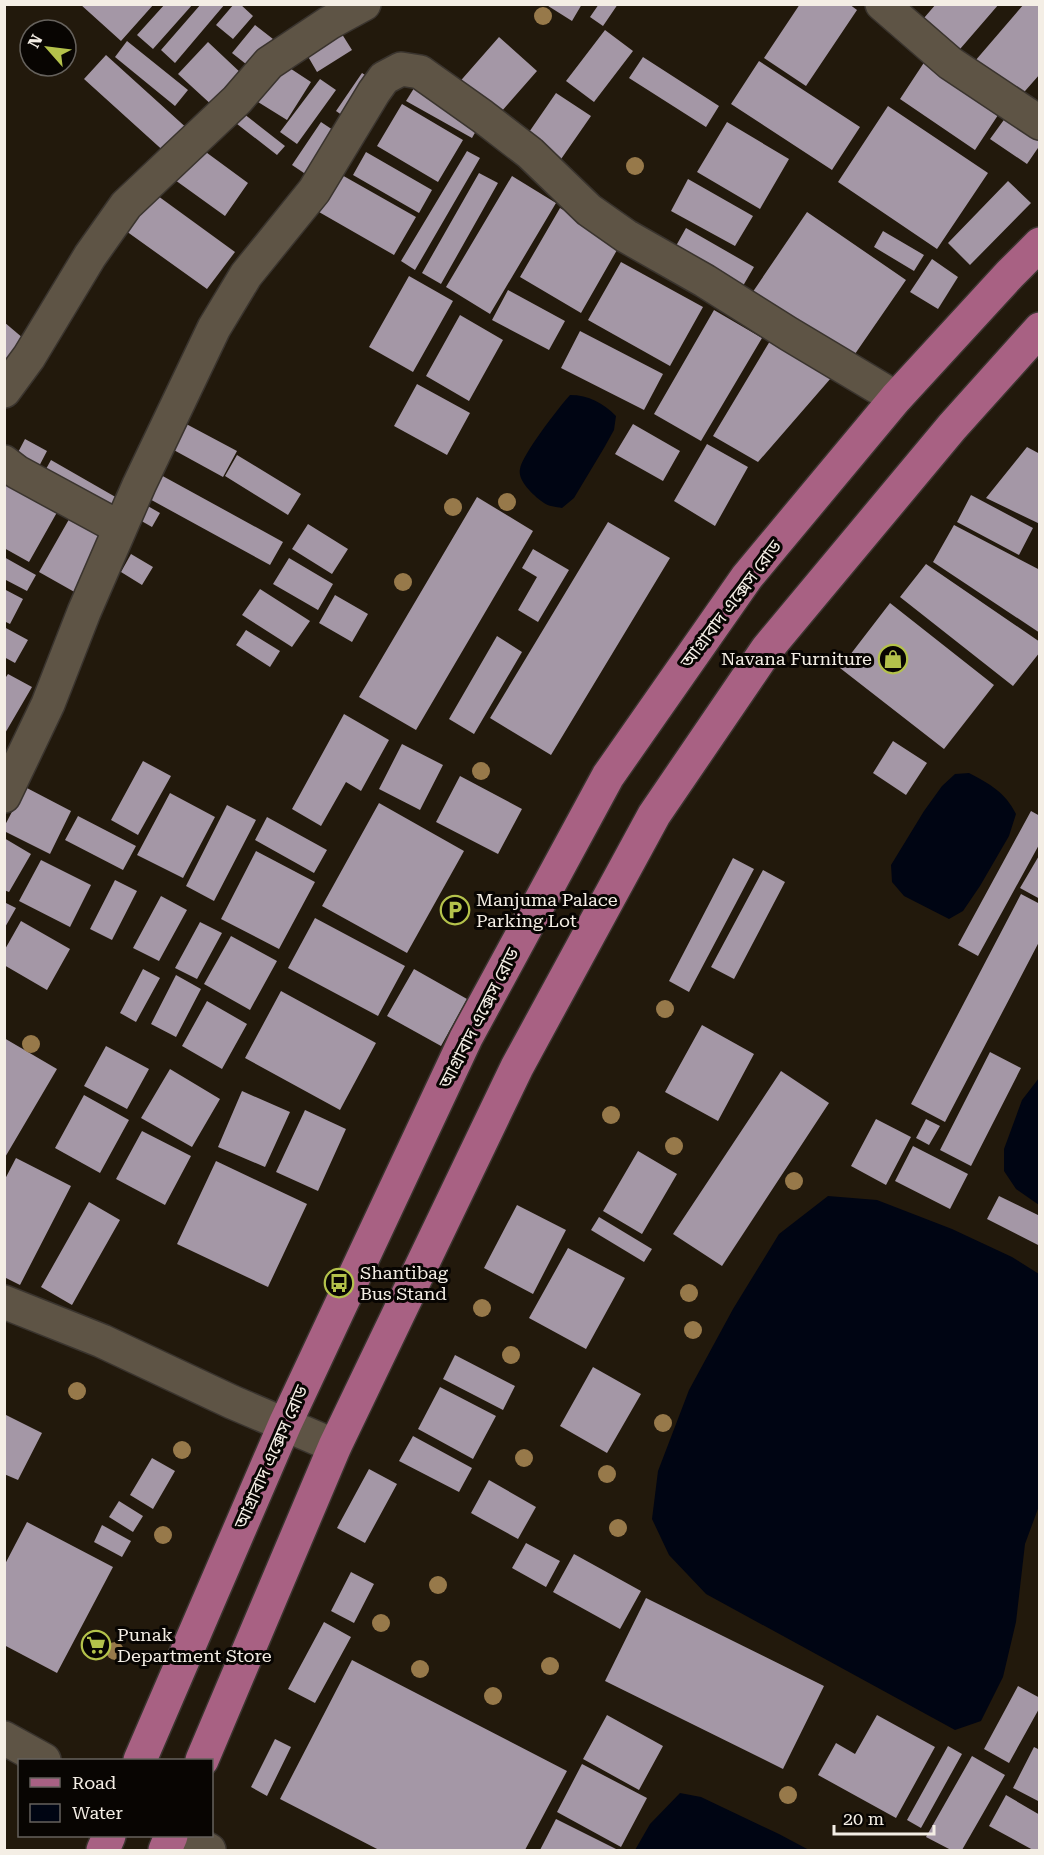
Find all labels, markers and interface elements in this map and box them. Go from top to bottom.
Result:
north arrow [18,18,78,78]
text: N [24,31,46,51]
street label: আগ্রাবাদ এক্সেস রোড [675,536,786,673]
shop icon: Navana Furniture [877,643,909,675]
place label: Navana Furniture [721,648,872,669]
place label: Manjuma Palace Parking Lot [476,889,618,931]
parking icon: Manjuma Palace Parking Lot [439,894,471,926]
street label: আগ্রাবাদ এক্সেস রোড [434,944,523,1092]
place label: Shantibag Bus Stand [360,1262,449,1304]
bus stop icon: Shantibag Bus Stand [323,1267,355,1299]
street label: আগ্রাবাদ এক্সেস রোড [229,1382,312,1533]
place label: Punak Department Store [117,1624,272,1666]
supermarket icon: Punak Department Store [80,1629,112,1661]
legend [18,1759,213,1837]
text: Road [72,1772,117,1793]
scale bar [834,1798,934,1836]
text: Water [72,1802,123,1823]
text: 20 m [843,1808,884,1829]

